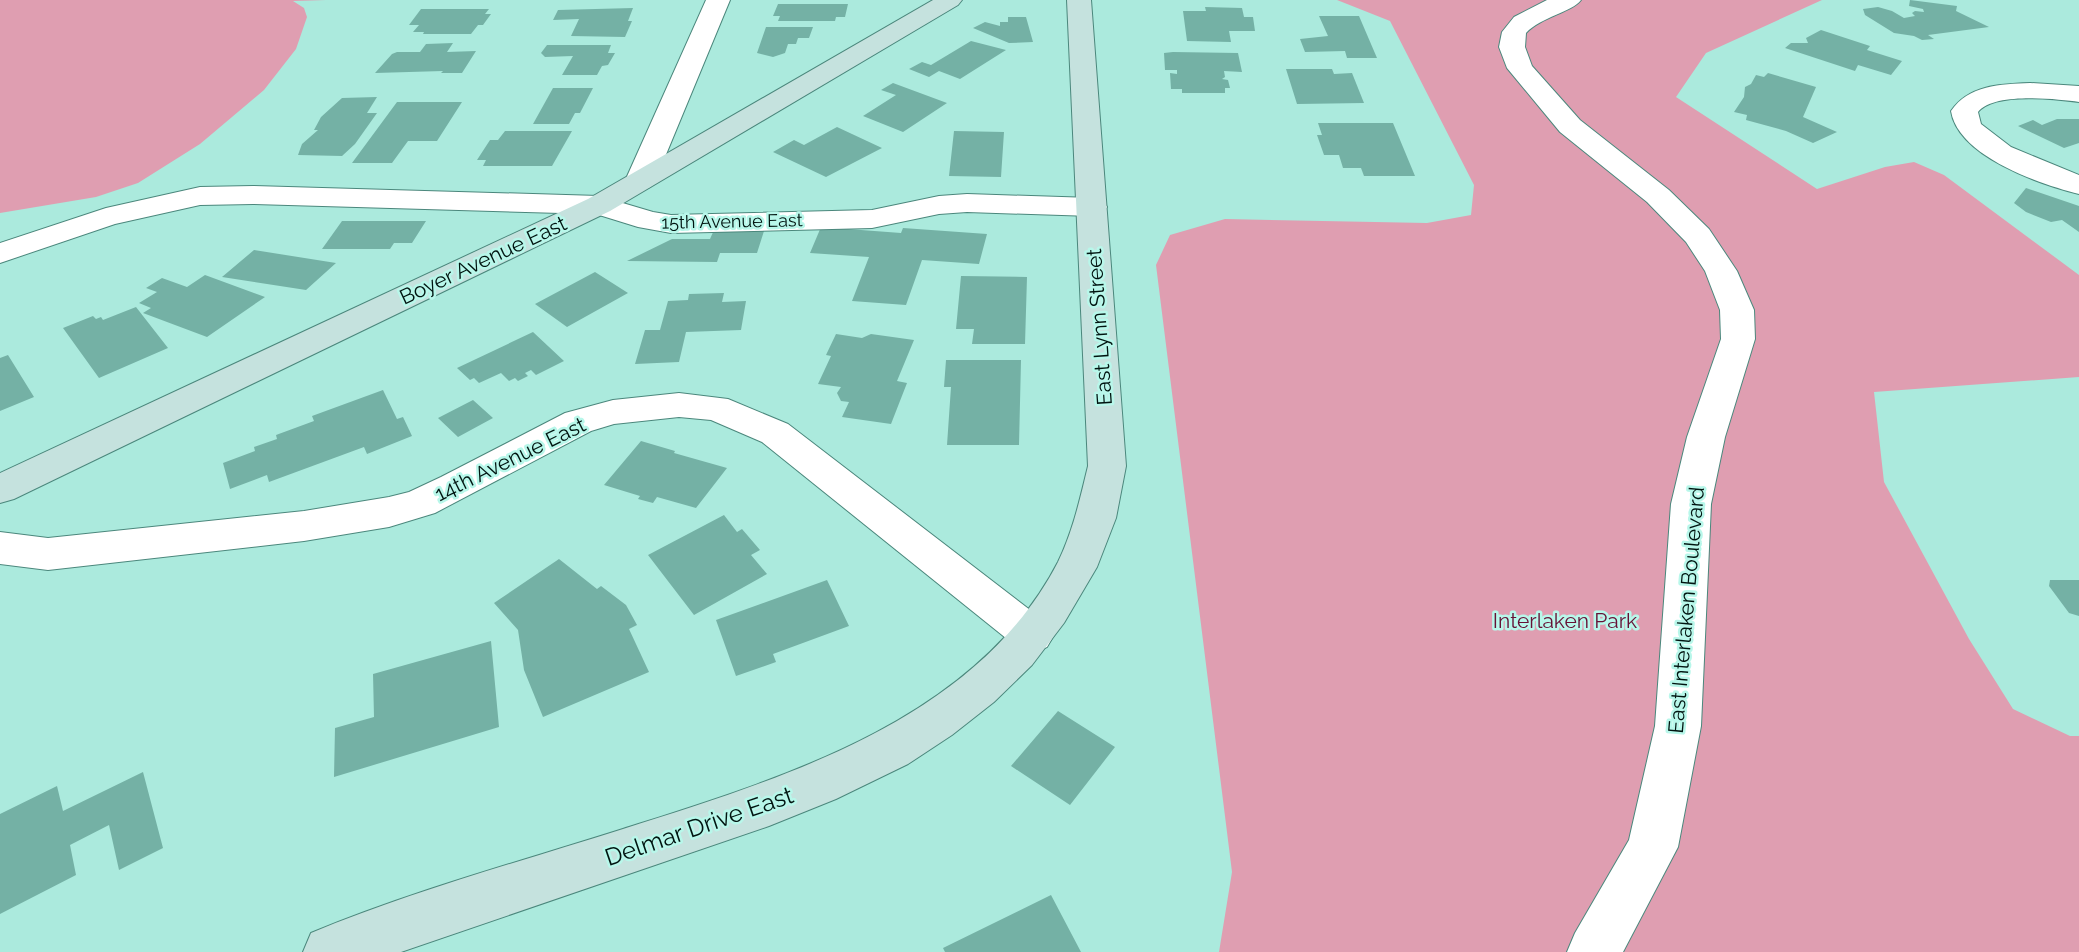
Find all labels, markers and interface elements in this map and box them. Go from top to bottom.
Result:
street label: 15th Avenue East [661,209,803,233]
street label: Boyer Avenue East [396,210,570,310]
street label: East Lynn Street [1081,248,1117,406]
street label: 14th Avenue East [430,412,590,506]
street label: East Interlaken Boulevard [1663,486,1709,734]
park label: Interlaken Park [1493,608,1637,633]
street label: Delmar Drive East [601,780,797,872]

